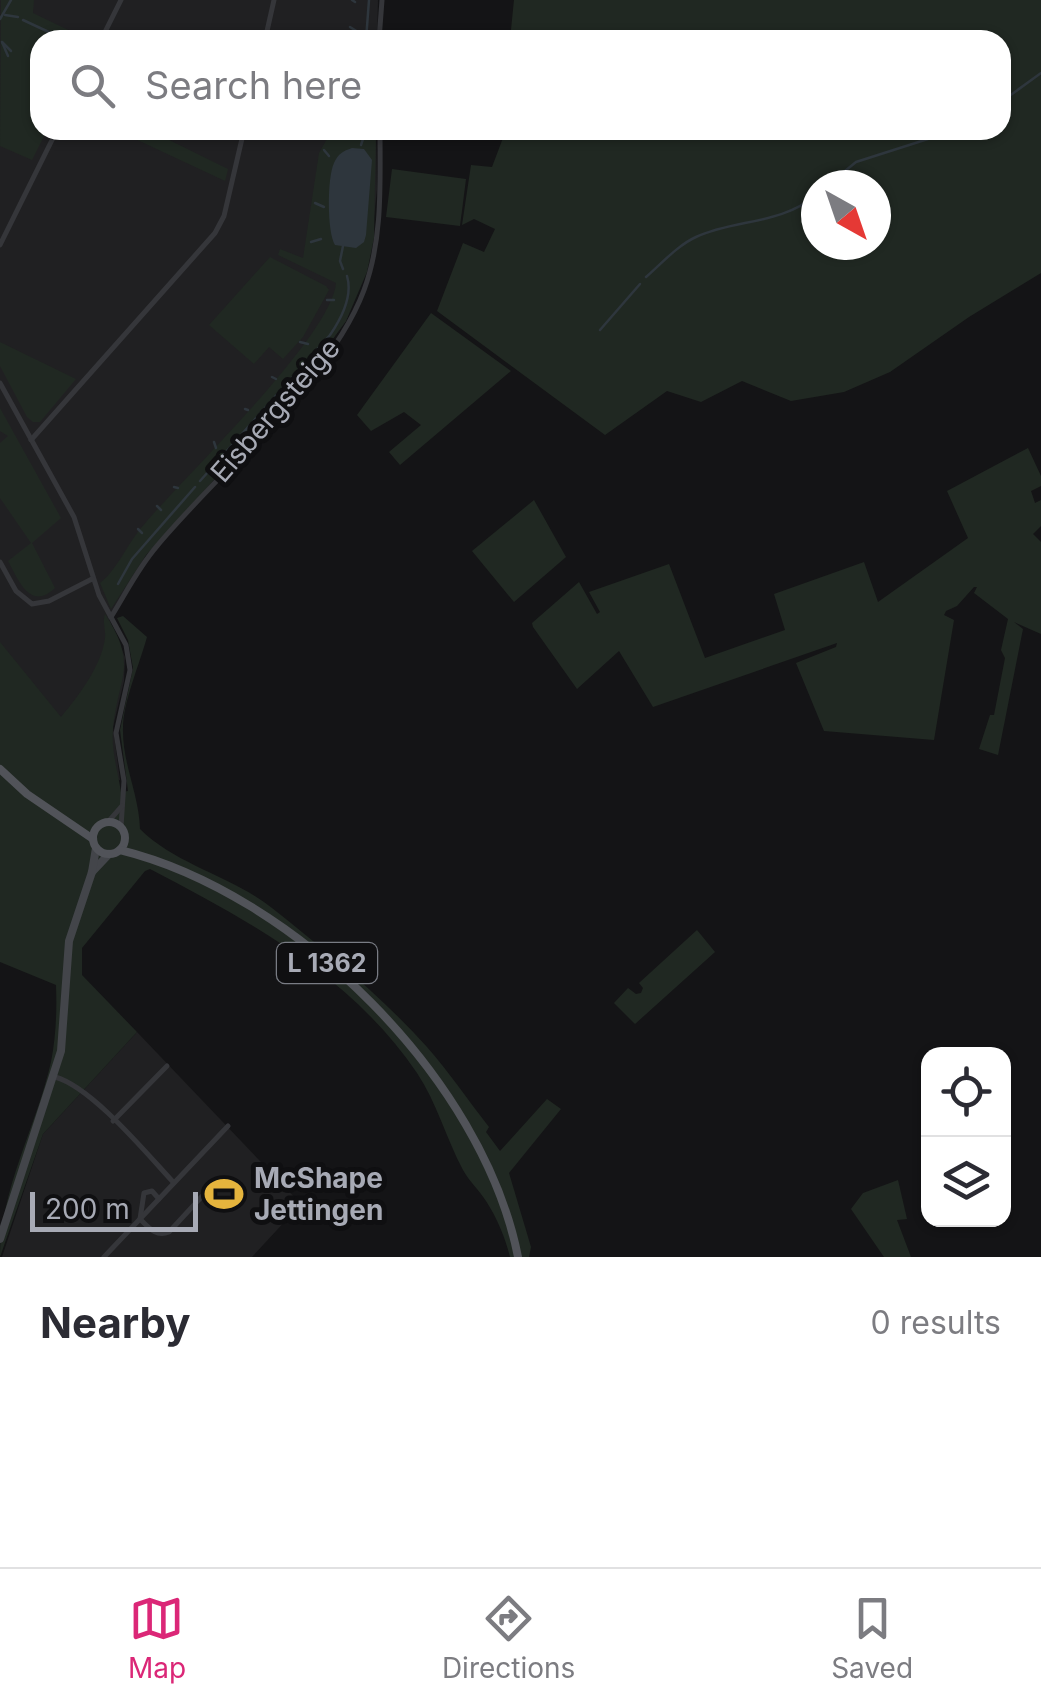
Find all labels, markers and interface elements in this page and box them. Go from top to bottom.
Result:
search box [30,30,1011,140]
icon: search [65,58,120,113]
text: Search here [145,62,362,108]
north arrow [801,170,891,260]
street label: Eisbergsteige [203,331,347,489]
road number: L 1362 [277,943,377,983]
map controls [921,1047,1011,1227]
button: locate [921,1047,1011,1137]
button: layers [921,1137,1011,1227]
place label: McShape Jettingen [254,1161,383,1227]
sports icon: McShape Jettingen [203,1173,245,1215]
scale bar [30,1187,198,1232]
text: 200 m [45,1192,130,1226]
text: Nearby [40,1297,191,1348]
text: 0 results [871,1303,1001,1342]
tab: Map [128,1591,186,1685]
tab: Directions [442,1591,575,1685]
tab: Saved [831,1591,913,1685]

